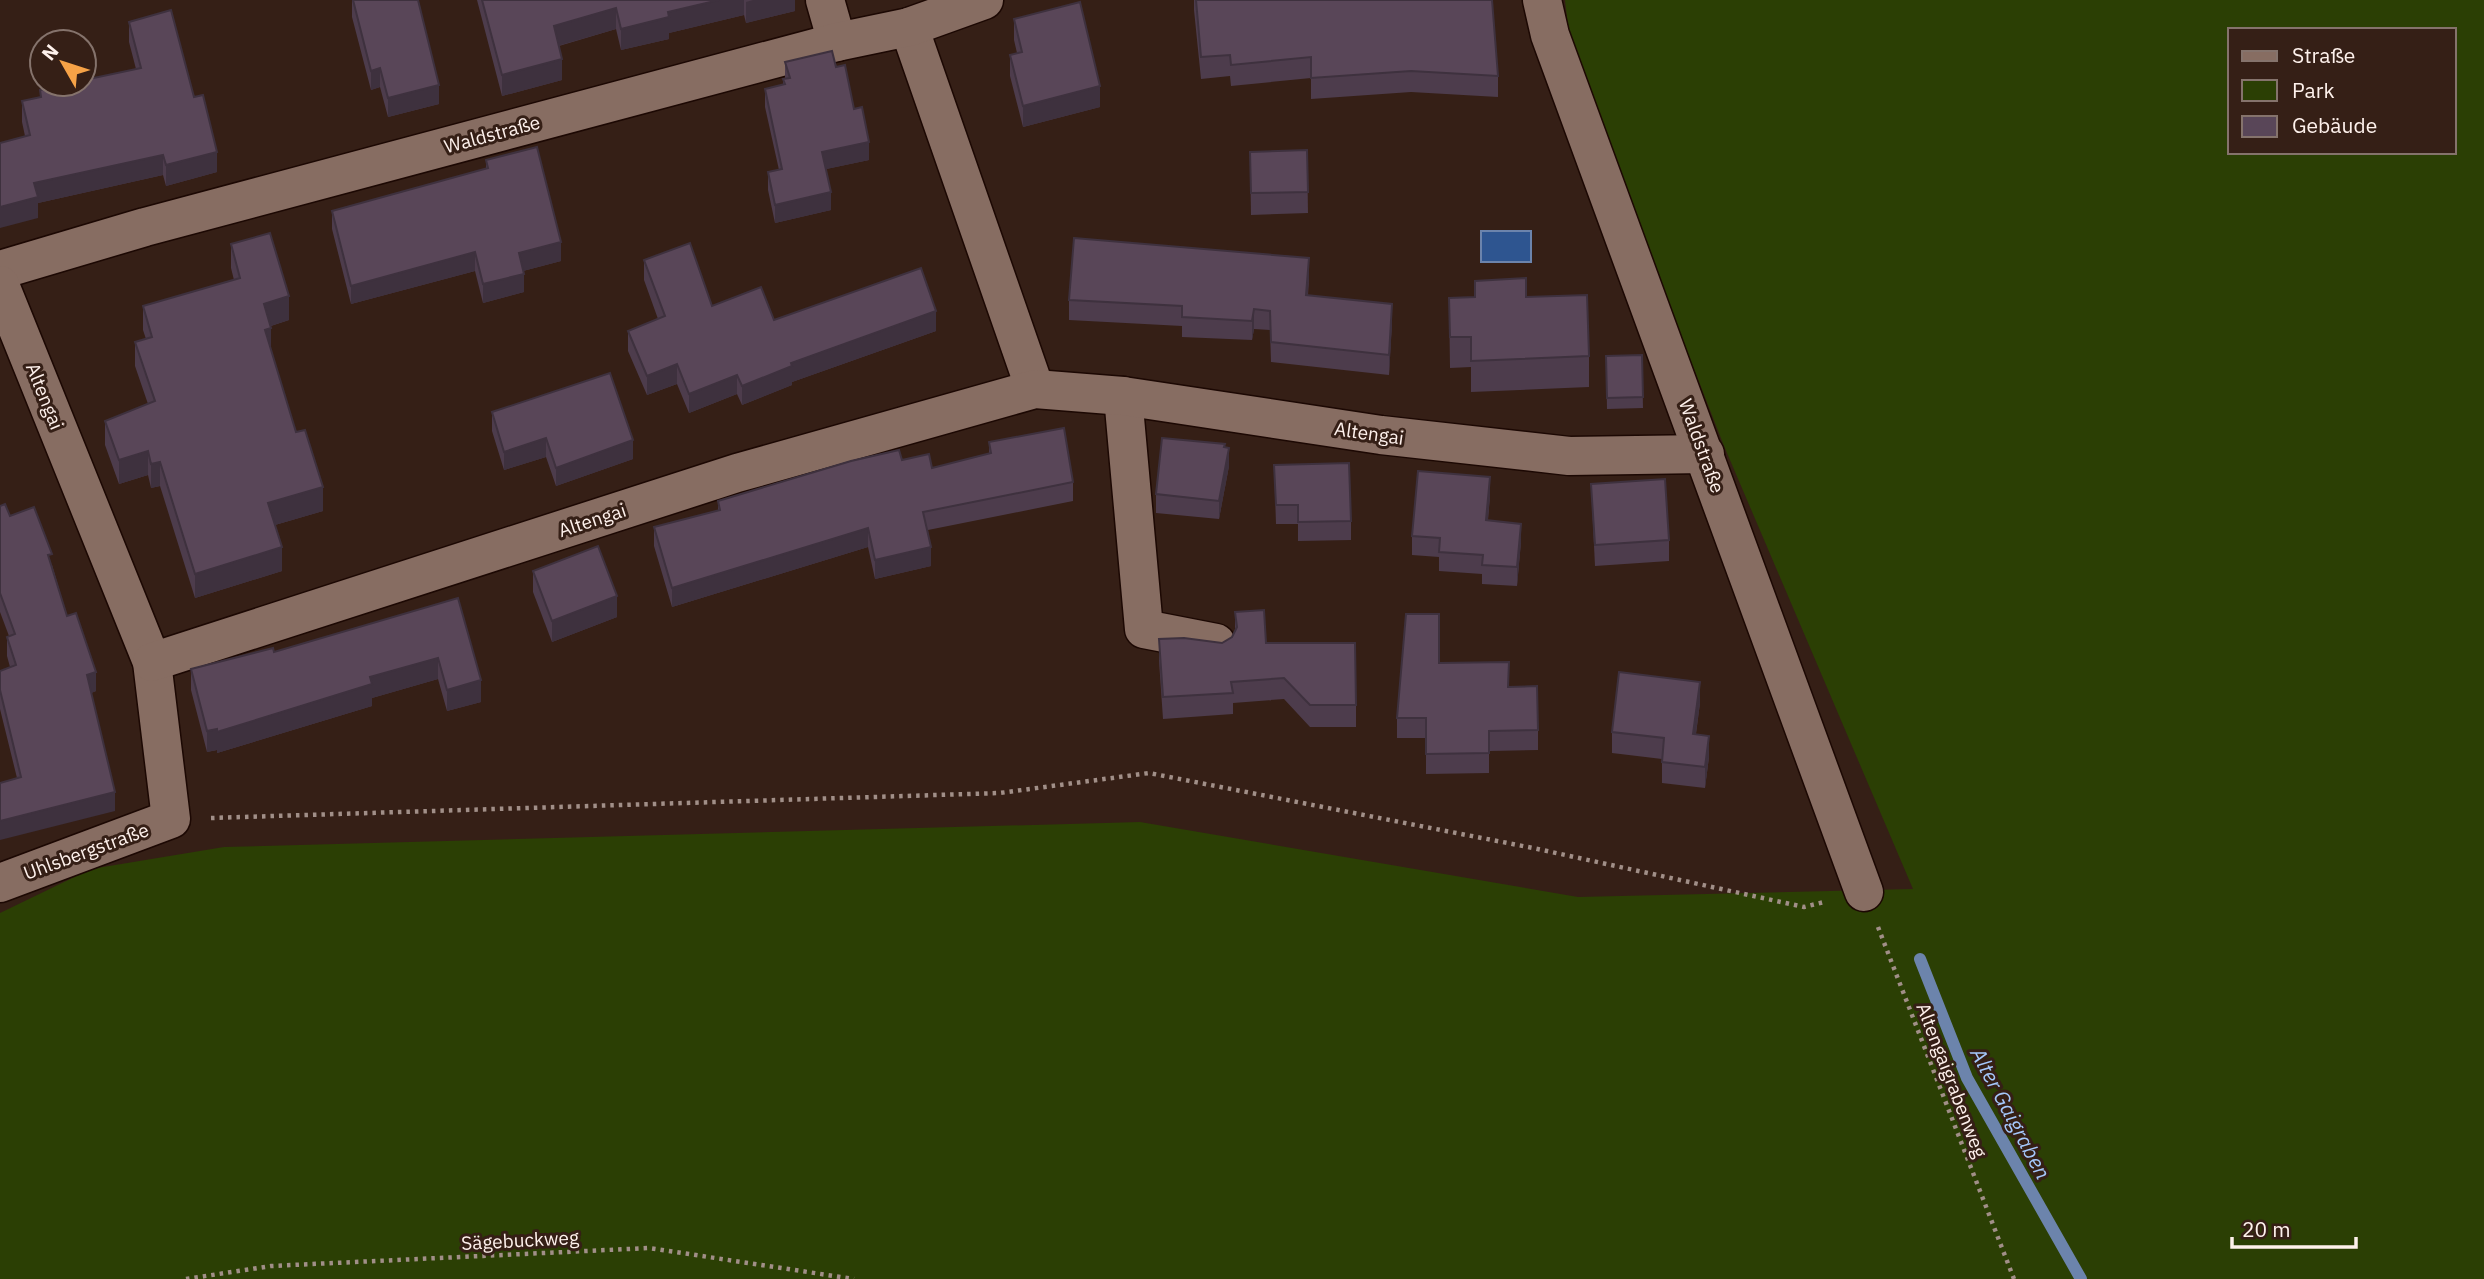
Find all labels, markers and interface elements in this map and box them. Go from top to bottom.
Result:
north arrow [28,28,98,98]
legend [2228,28,2456,154]
text: N [36,39,63,65]
text: Straße [2292,41,2355,69]
text: Park [2292,76,2335,104]
street label: Waldstraße [441,110,543,158]
text: Gebäude [2292,111,2377,139]
street label: Altengai [21,359,69,433]
street label: Waldstraße [1674,396,1730,496]
street label: Altengai [1333,416,1405,450]
street label: Altengai [555,498,629,542]
street label: Uhlsbergstraße [20,817,152,885]
street label: Altengaigrabenweg [1911,999,1993,1161]
water label: Alter Gaigraben [1964,1041,2057,1184]
scale bar [2232,1206,2356,1250]
text: 20 m [2242,1215,2291,1243]
street label: Sägebuckweg [461,1225,579,1255]

